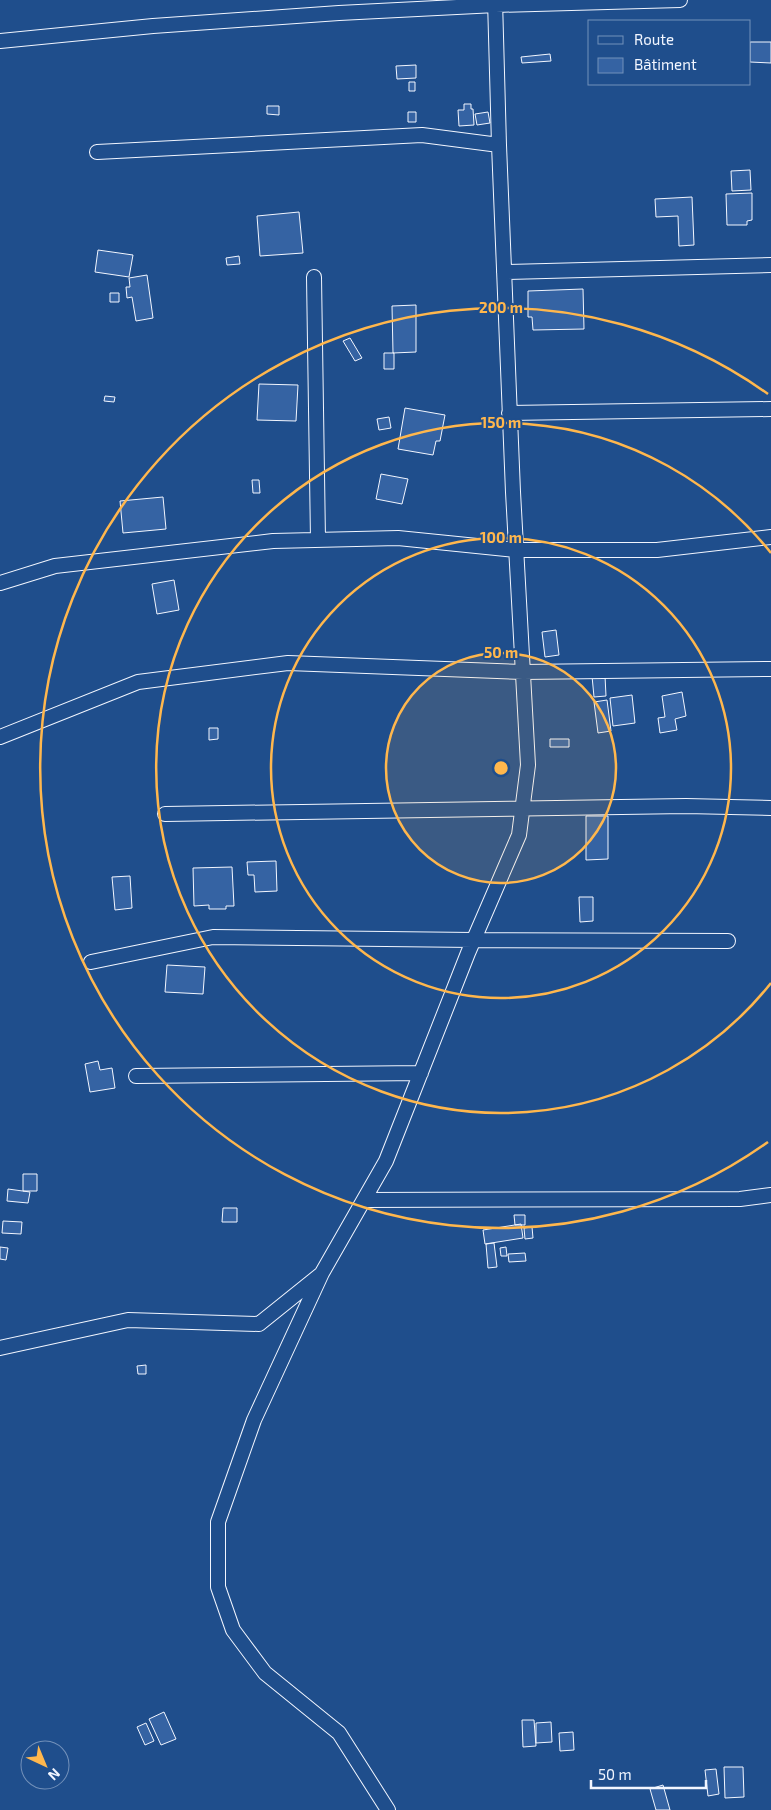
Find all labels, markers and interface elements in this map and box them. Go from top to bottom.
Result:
legend [588,20,751,85]
text: Route [634,30,674,48]
text: Bâtiment [634,55,697,73]
text: 200 m [479,298,523,316]
text: 150 m [481,413,521,431]
text: 100 m [480,528,522,546]
text: 50 m [484,643,518,661]
centre of rings [492,759,510,777]
north arrow [20,1740,70,1790]
scale bar [591,1758,706,1790]
text: N [45,1765,64,1784]
text: 50 m [598,1765,632,1783]

